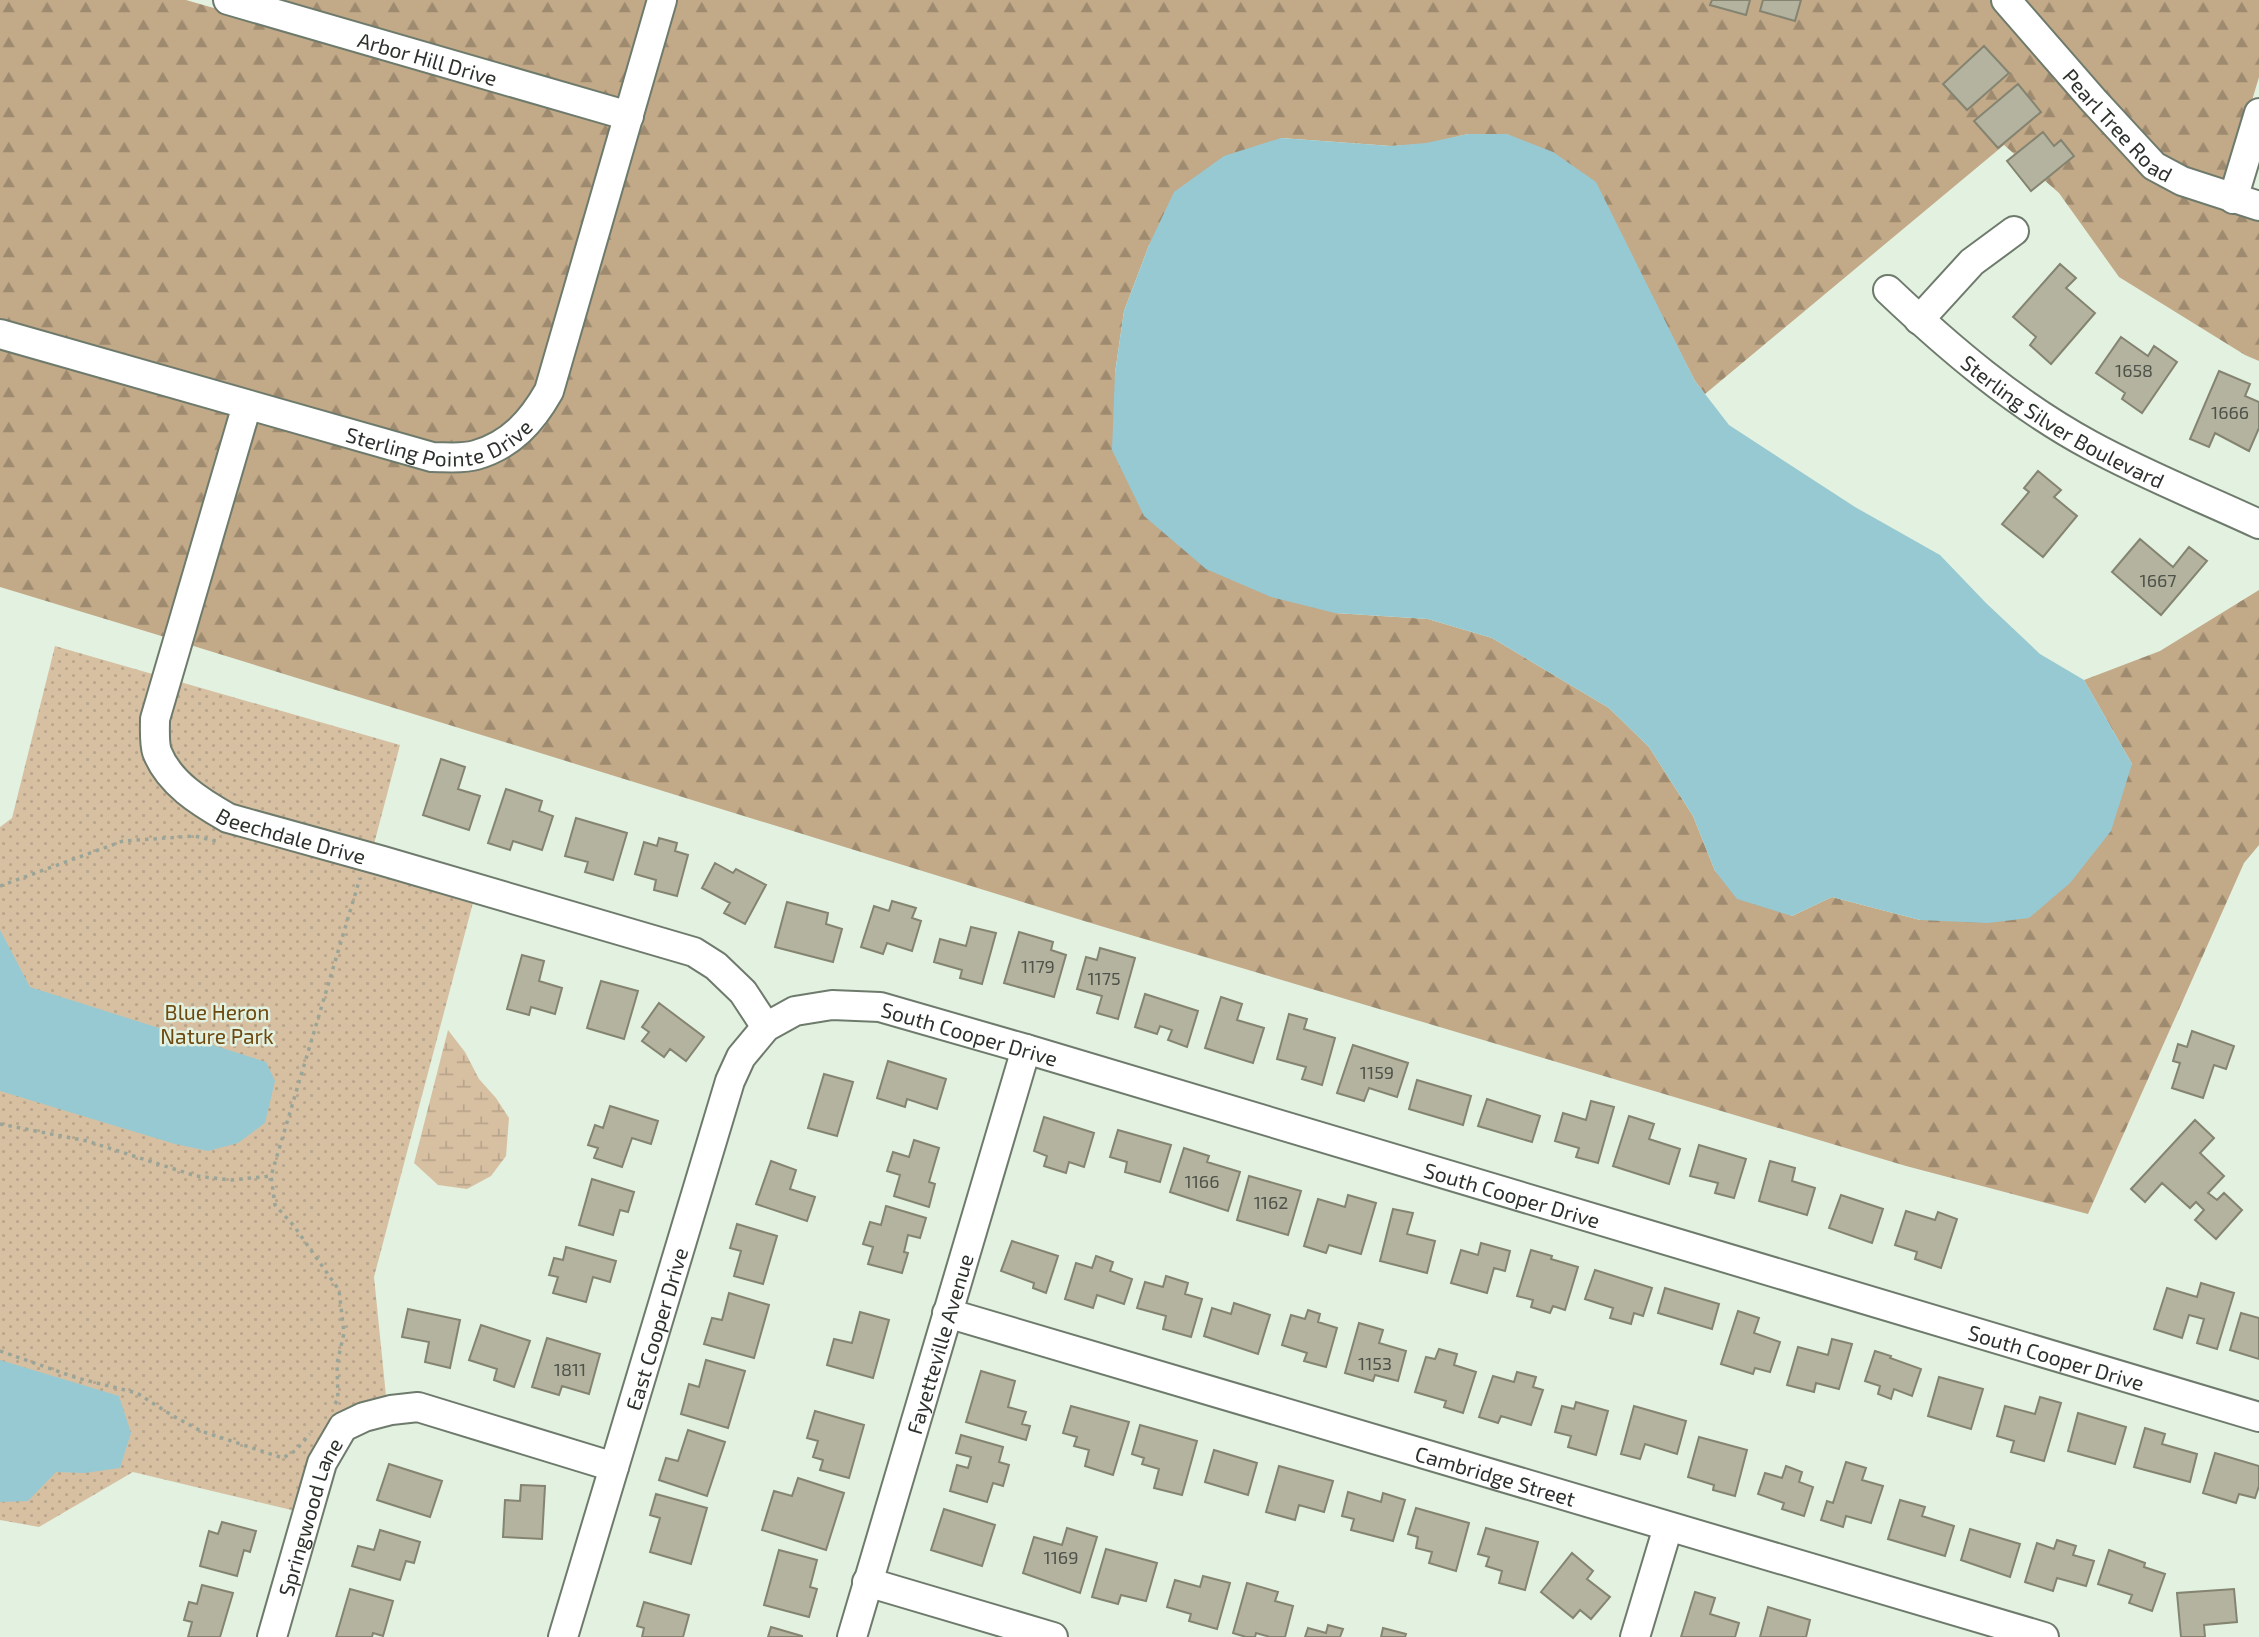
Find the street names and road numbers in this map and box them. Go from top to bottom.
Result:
street label: Arbor Hill Drive [355,26,500,90]
street label: Pearl Tree Road [2059,63,2177,186]
street label: Sterling Silver Boulevard [1957,349,2169,493]
street label: Sterling Pointe Drive [343,413,537,470]
street label: Beechdale Drive [212,802,369,868]
street label: South Cooper Drive [879,996,1061,1070]
street label: South Cooper Drive [1421,1156,1603,1232]
street label: East Cooper Drive [619,1244,692,1413]
street label: Fayetteville Avenue [900,1251,977,1437]
street label: South Cooper Drive [1966,1318,2148,1395]
street label: Springwood Lane [272,1433,347,1599]
street label: Cambridge Street [1413,1440,1579,1510]

